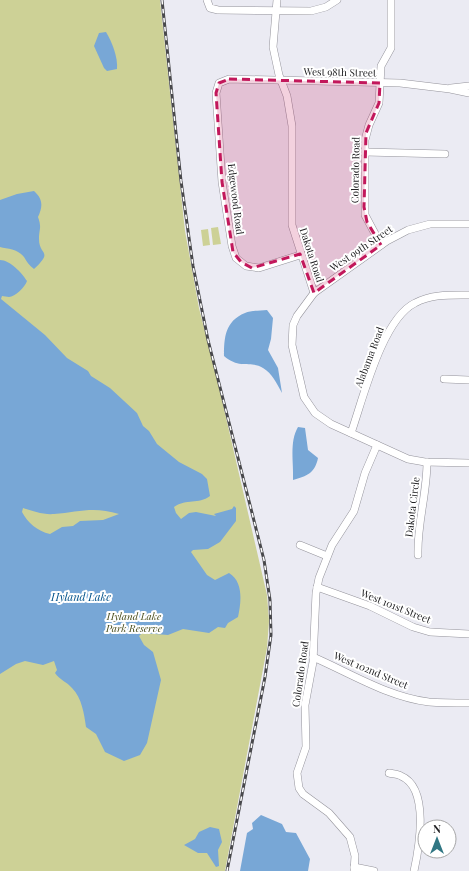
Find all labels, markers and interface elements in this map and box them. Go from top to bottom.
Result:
street label: West 98th Street [302,64,377,80]
street label: Colorado Road [347,136,363,203]
street label: Edgewood Road [225,163,247,236]
street label: West 99th Street [326,222,395,275]
street label: Dakota Road [297,226,327,284]
street label: Alabama Road [351,325,387,390]
street label: Dakota Circle [401,476,423,538]
street label: West 101st Street [358,585,434,627]
water label: Hyland Lake [50,589,111,604]
park label: Hyland Lake Park Reserve [105,609,163,635]
street label: Colorado Road [288,640,312,708]
street label: West 102nd Street [331,648,411,692]
north arrow [417,819,457,859]
text: N [433,821,441,836]

